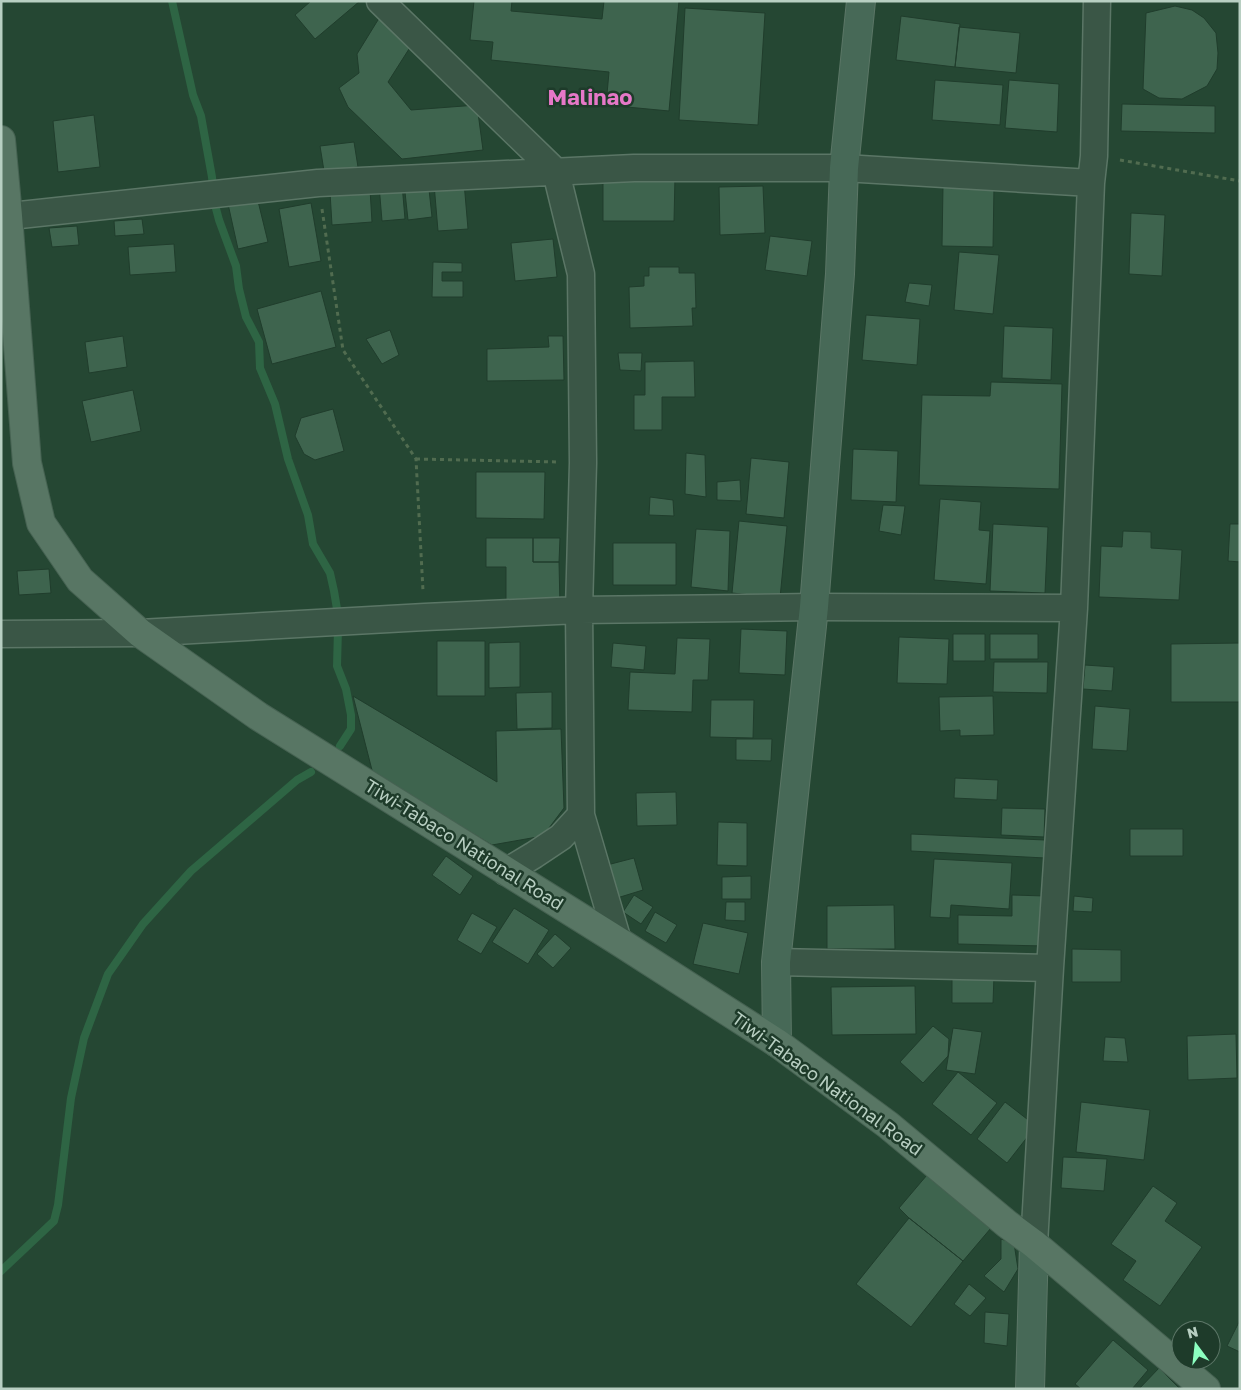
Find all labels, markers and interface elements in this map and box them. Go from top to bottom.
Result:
district label: Malinao [547,83,633,110]
street label: Tiwi-Tabaco National Road [361,774,568,914]
street label: Tiwi-Tabaco National Road [728,1007,927,1160]
north arrow [1171,1320,1221,1370]
text: N [1185,1322,1200,1342]

